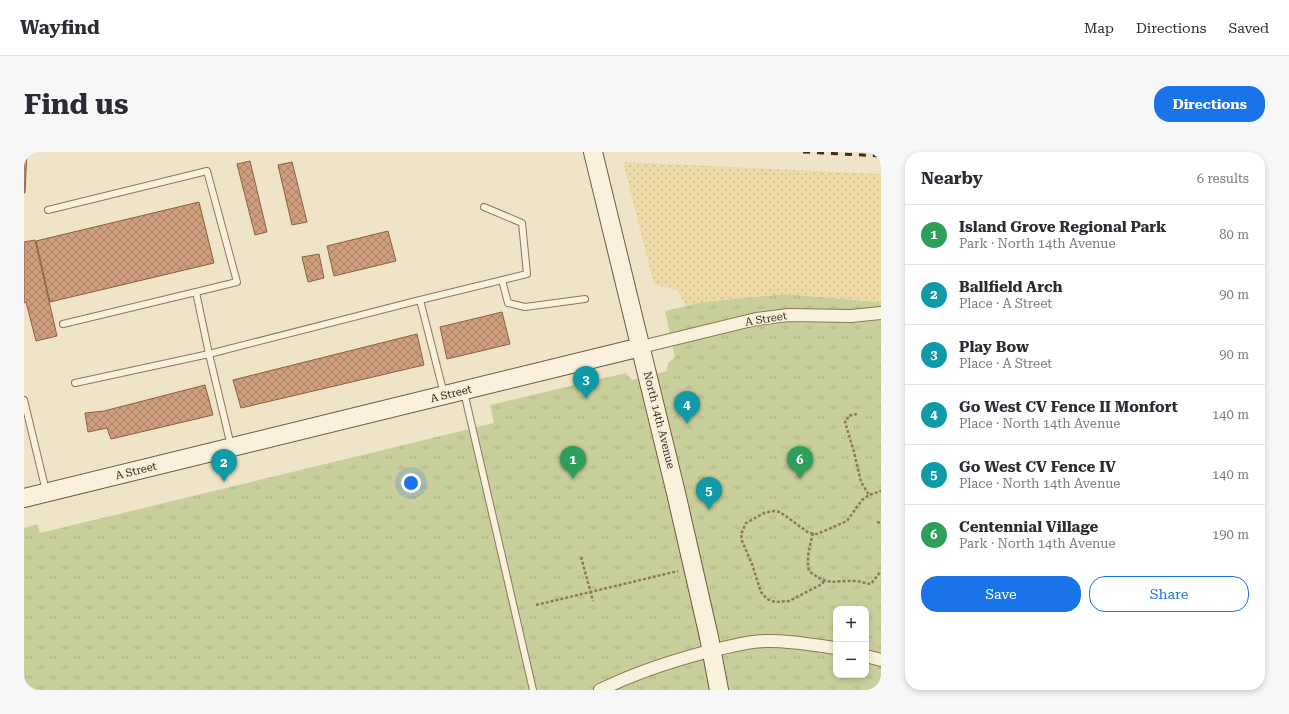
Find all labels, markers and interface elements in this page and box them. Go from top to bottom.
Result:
text: Wayfind [20,16,100,39]
text: Map [1084,20,1114,36]
text: Directions [1136,20,1206,36]
text: Saved [1228,20,1269,36]
button: Directions [1154,86,1265,122]
text: Find us [24,88,128,121]
text: Nearby [921,168,983,188]
text: 6 results [1197,171,1249,186]
text: Island Grove Regional Park [959,218,1166,236]
text: 1 [930,227,938,242]
text: 80 m [1219,227,1249,242]
text: Park · North 14th Avenue [959,236,1116,251]
text: Ballfield Arch [959,278,1063,296]
text: 2 [930,287,938,302]
text: 90 m [1219,287,1249,302]
text: Place · A Street [959,296,1052,311]
street label: A Street [744,309,788,329]
text: Play Bow [959,338,1029,356]
text: 3 [930,347,938,362]
text: 90 m [1219,347,1249,362]
text: Place · A Street [959,356,1052,371]
pin: 3 [573,366,599,399]
street label: North 14th Avenue [641,370,677,470]
street label: A Street [429,383,473,405]
pin: 4 [674,391,700,424]
text: Go West CV Fence II Monfort [959,398,1178,416]
text: 4 [930,407,938,422]
text: 140 m [1212,407,1249,422]
text: Place · North 14th Avenue [959,416,1121,431]
pin: 1 [560,446,586,479]
pin: 6 [787,446,813,479]
pin: 2 [211,449,237,482]
text: Go West CV Fence IV [959,458,1116,476]
street label: A Street [114,460,158,482]
text: 5 [930,467,938,482]
text: 140 m [1212,467,1249,482]
your location [401,473,421,493]
text: Place · North 14th Avenue [959,476,1121,491]
pin: 5 [696,477,722,510]
text: Centennial Village [959,518,1098,536]
text: 6 [930,527,938,542]
text: 190 m [1212,527,1249,542]
text: Park · North 14th Avenue [959,536,1116,551]
button: Save [921,576,1081,612]
button: Share [1089,576,1249,612]
map controls [833,606,869,678]
button: + [833,606,869,642]
button: − [833,642,869,678]

